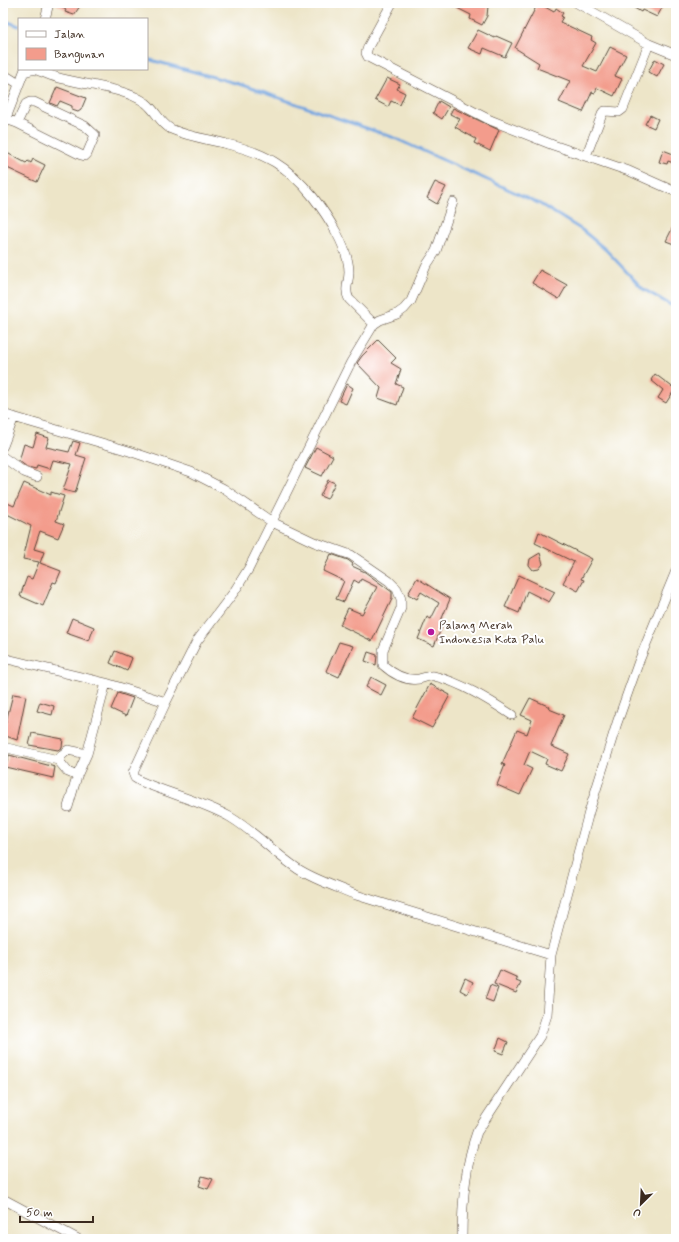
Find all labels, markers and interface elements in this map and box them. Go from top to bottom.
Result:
legend [18,18,148,70]
text: Jalan [54,27,86,43]
text: Bangunan [54,47,105,63]
place label: Palang Merah Indonesia Kota Palu [439,618,544,648]
marker: Palang Merah Indonesia Kota Palu [426,627,436,637]
north arrow [621,1184,661,1224]
scale bar [20,1198,93,1224]
text: U [631,1204,643,1220]
text: 50 m [26,1205,53,1221]

